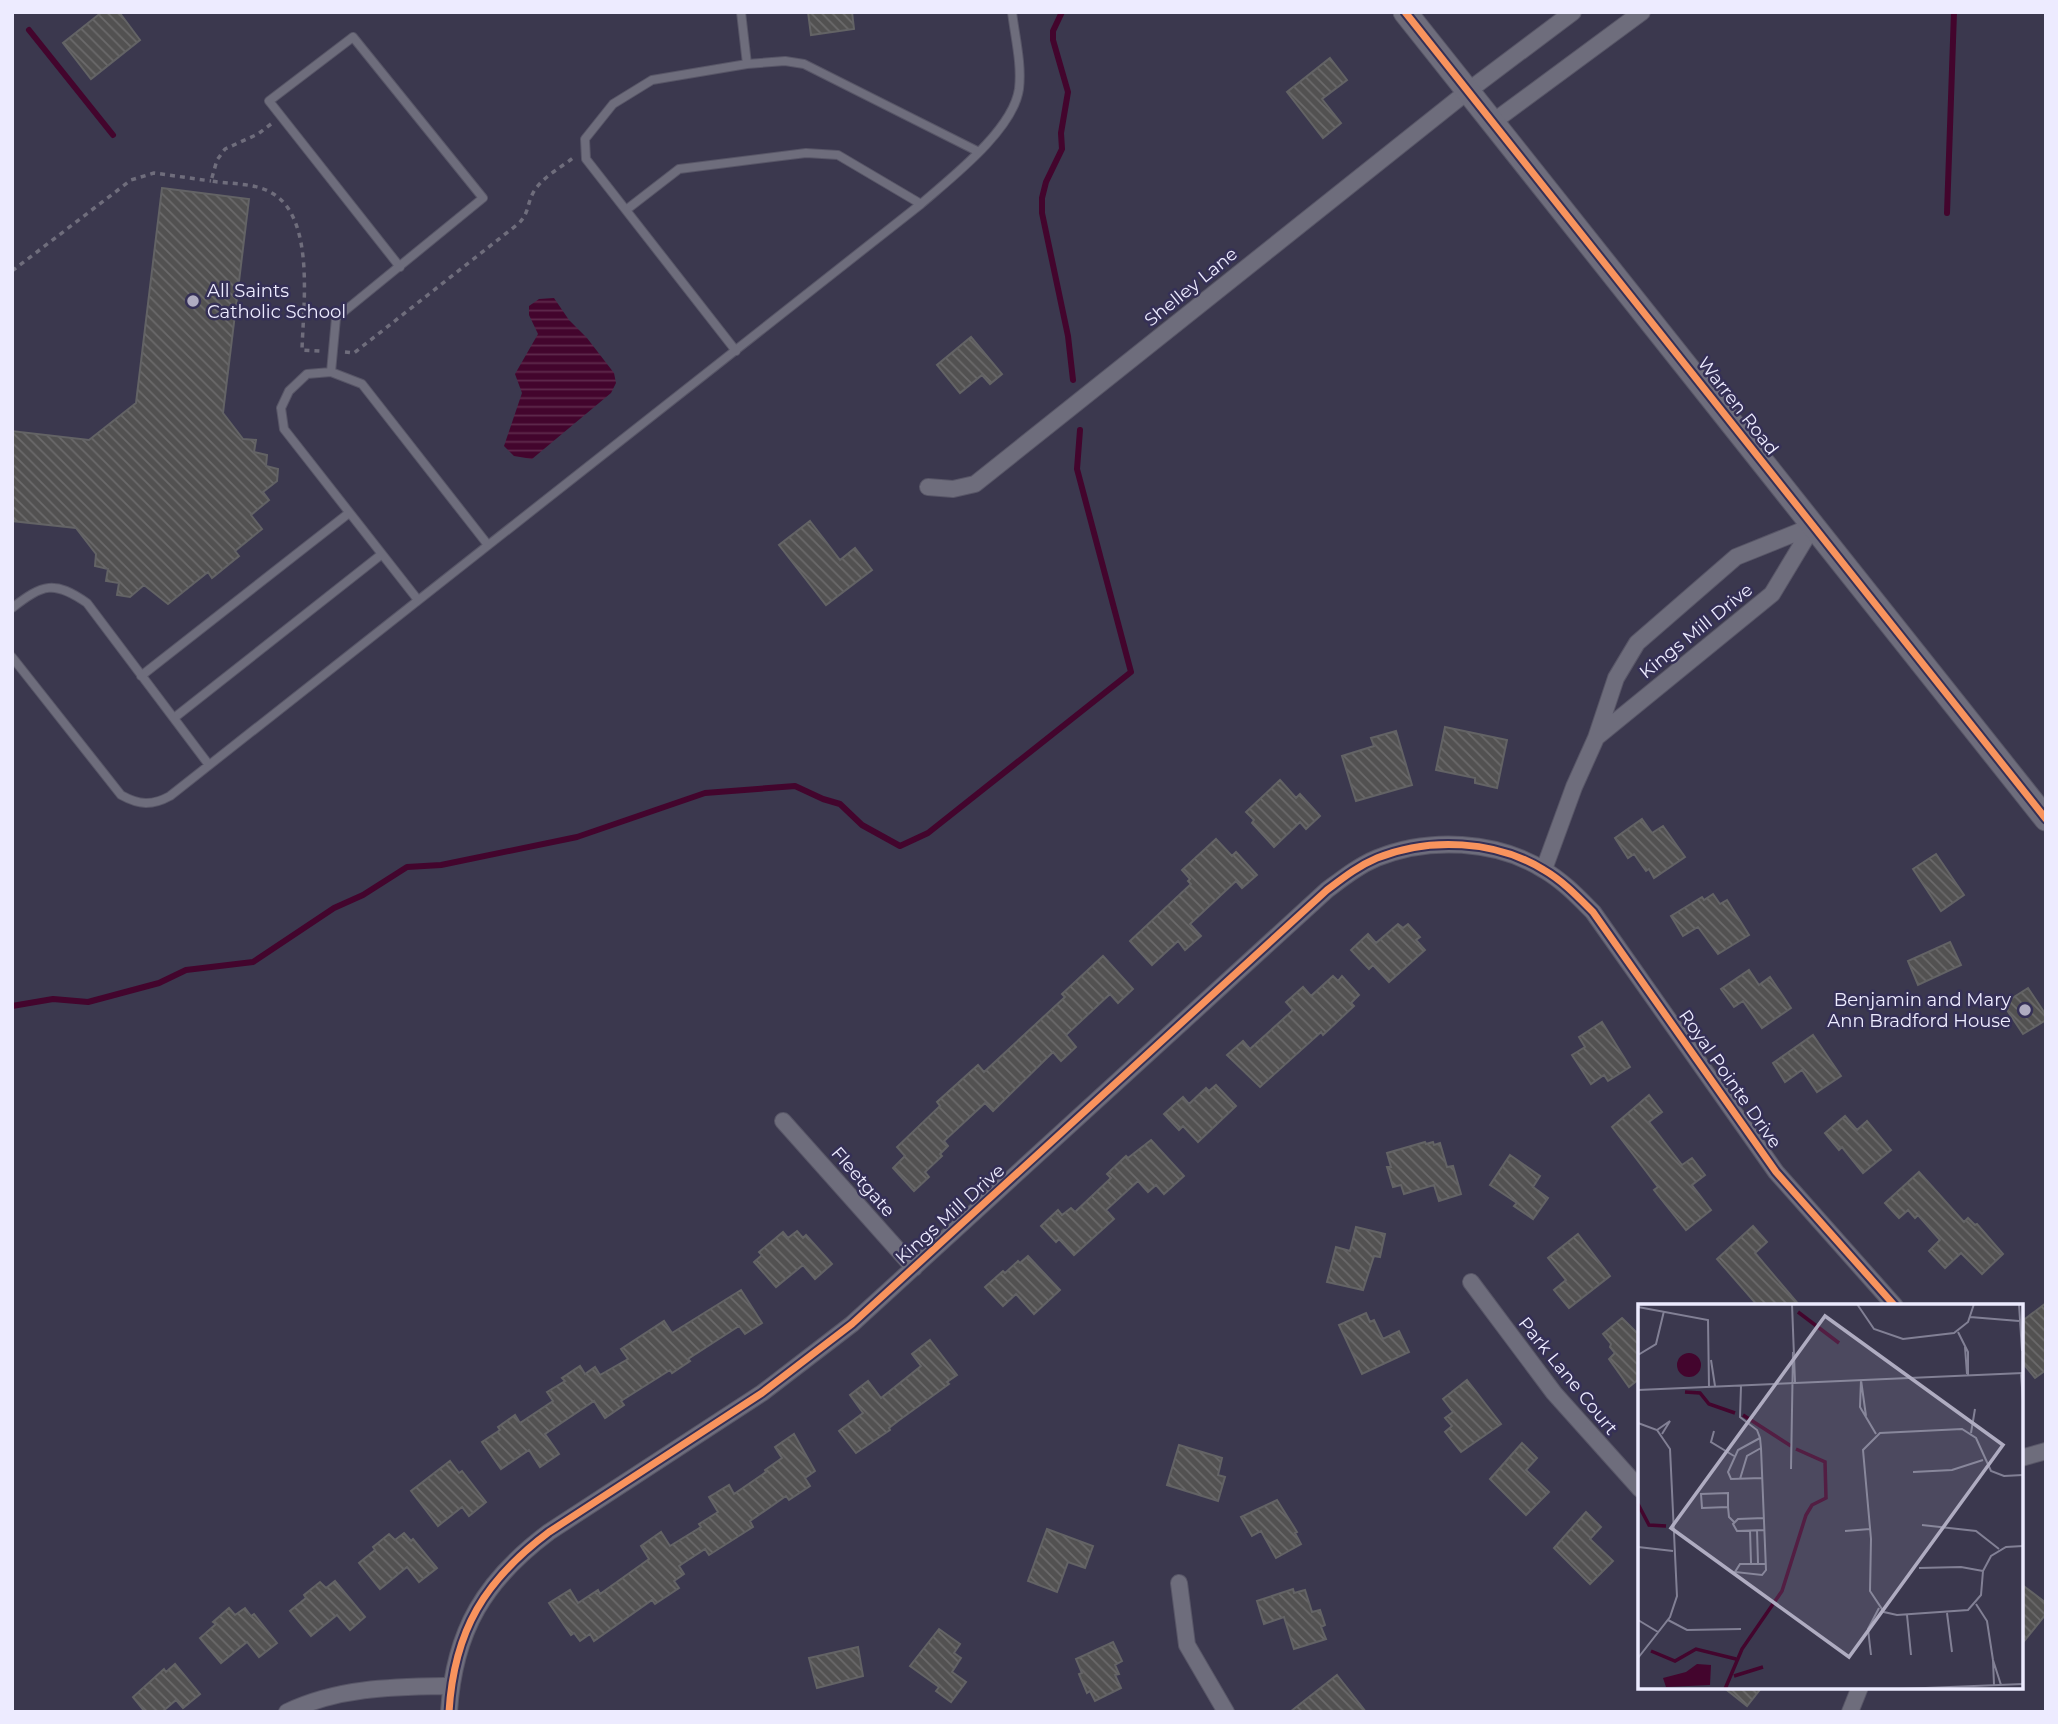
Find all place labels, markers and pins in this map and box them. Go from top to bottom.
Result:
place label: All Saints Catholic School [207,280,346,323]
marker: All Saints Catholic School [185,293,201,309]
place label: Benjamin and Mary Ann Bradford House [1827,989,2011,1032]
marker: Benjamin and Mary Ann Bradford House [2017,1002,2033,1018]

